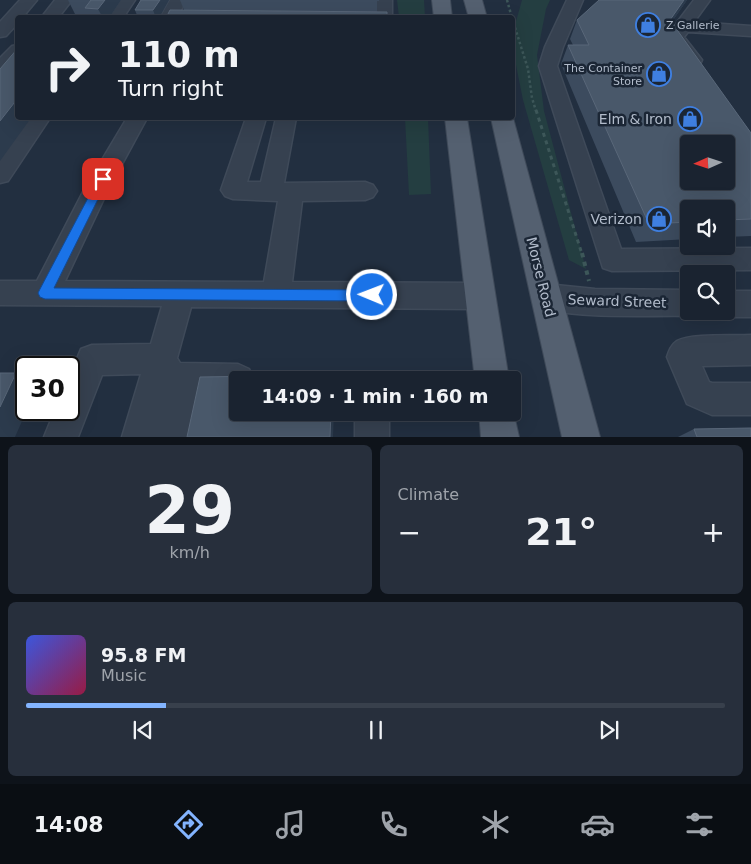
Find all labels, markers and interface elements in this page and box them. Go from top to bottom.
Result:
shop icon: Z Gallerie [635,12,661,38]
place label: Z Gallerie [666,19,720,32]
icon: right [35,35,100,100]
text: 110 m [118,35,240,75]
shop icon: The Container Store [646,61,672,87]
place label: The Container Store [563,62,642,88]
text: Turn right [118,76,223,101]
shop icon: Elm & Iron [677,106,703,132]
place label: Elm & Iron [599,111,672,127]
north arrow [680,135,735,190]
map controls [680,135,735,320]
pin [82,158,124,200]
icon: arrive [89,165,117,193]
button: sound [680,200,735,255]
shop icon: Verizon [646,206,672,232]
place label: Verizon [590,211,642,227]
street label: Morse Road [523,235,559,319]
button: search [680,265,735,320]
position arrow [345,268,397,320]
street label: Seward Street [567,291,667,311]
speed limit sign: 30 [15,356,80,421]
text: 14:09 · 1 min · 160 m [261,385,489,407]
text: 29 [145,473,235,548]
text: Climate [398,485,459,504]
text: 21° [525,510,597,554]
text: − [398,516,421,549]
text: + [702,516,725,549]
text: km/h [170,543,210,562]
text: 95.8 FM [101,644,186,666]
text: Music [101,666,147,685]
icon: previous [129,716,157,744]
icon: pause [362,716,390,744]
icon: next [595,716,623,744]
icon: directions [171,807,206,842]
icon: music [273,807,308,842]
icon: phone [376,807,411,842]
icon: climate [478,807,513,842]
icon: car [580,807,615,842]
icon: filters [682,807,717,842]
text: 14:08 [34,812,104,837]

